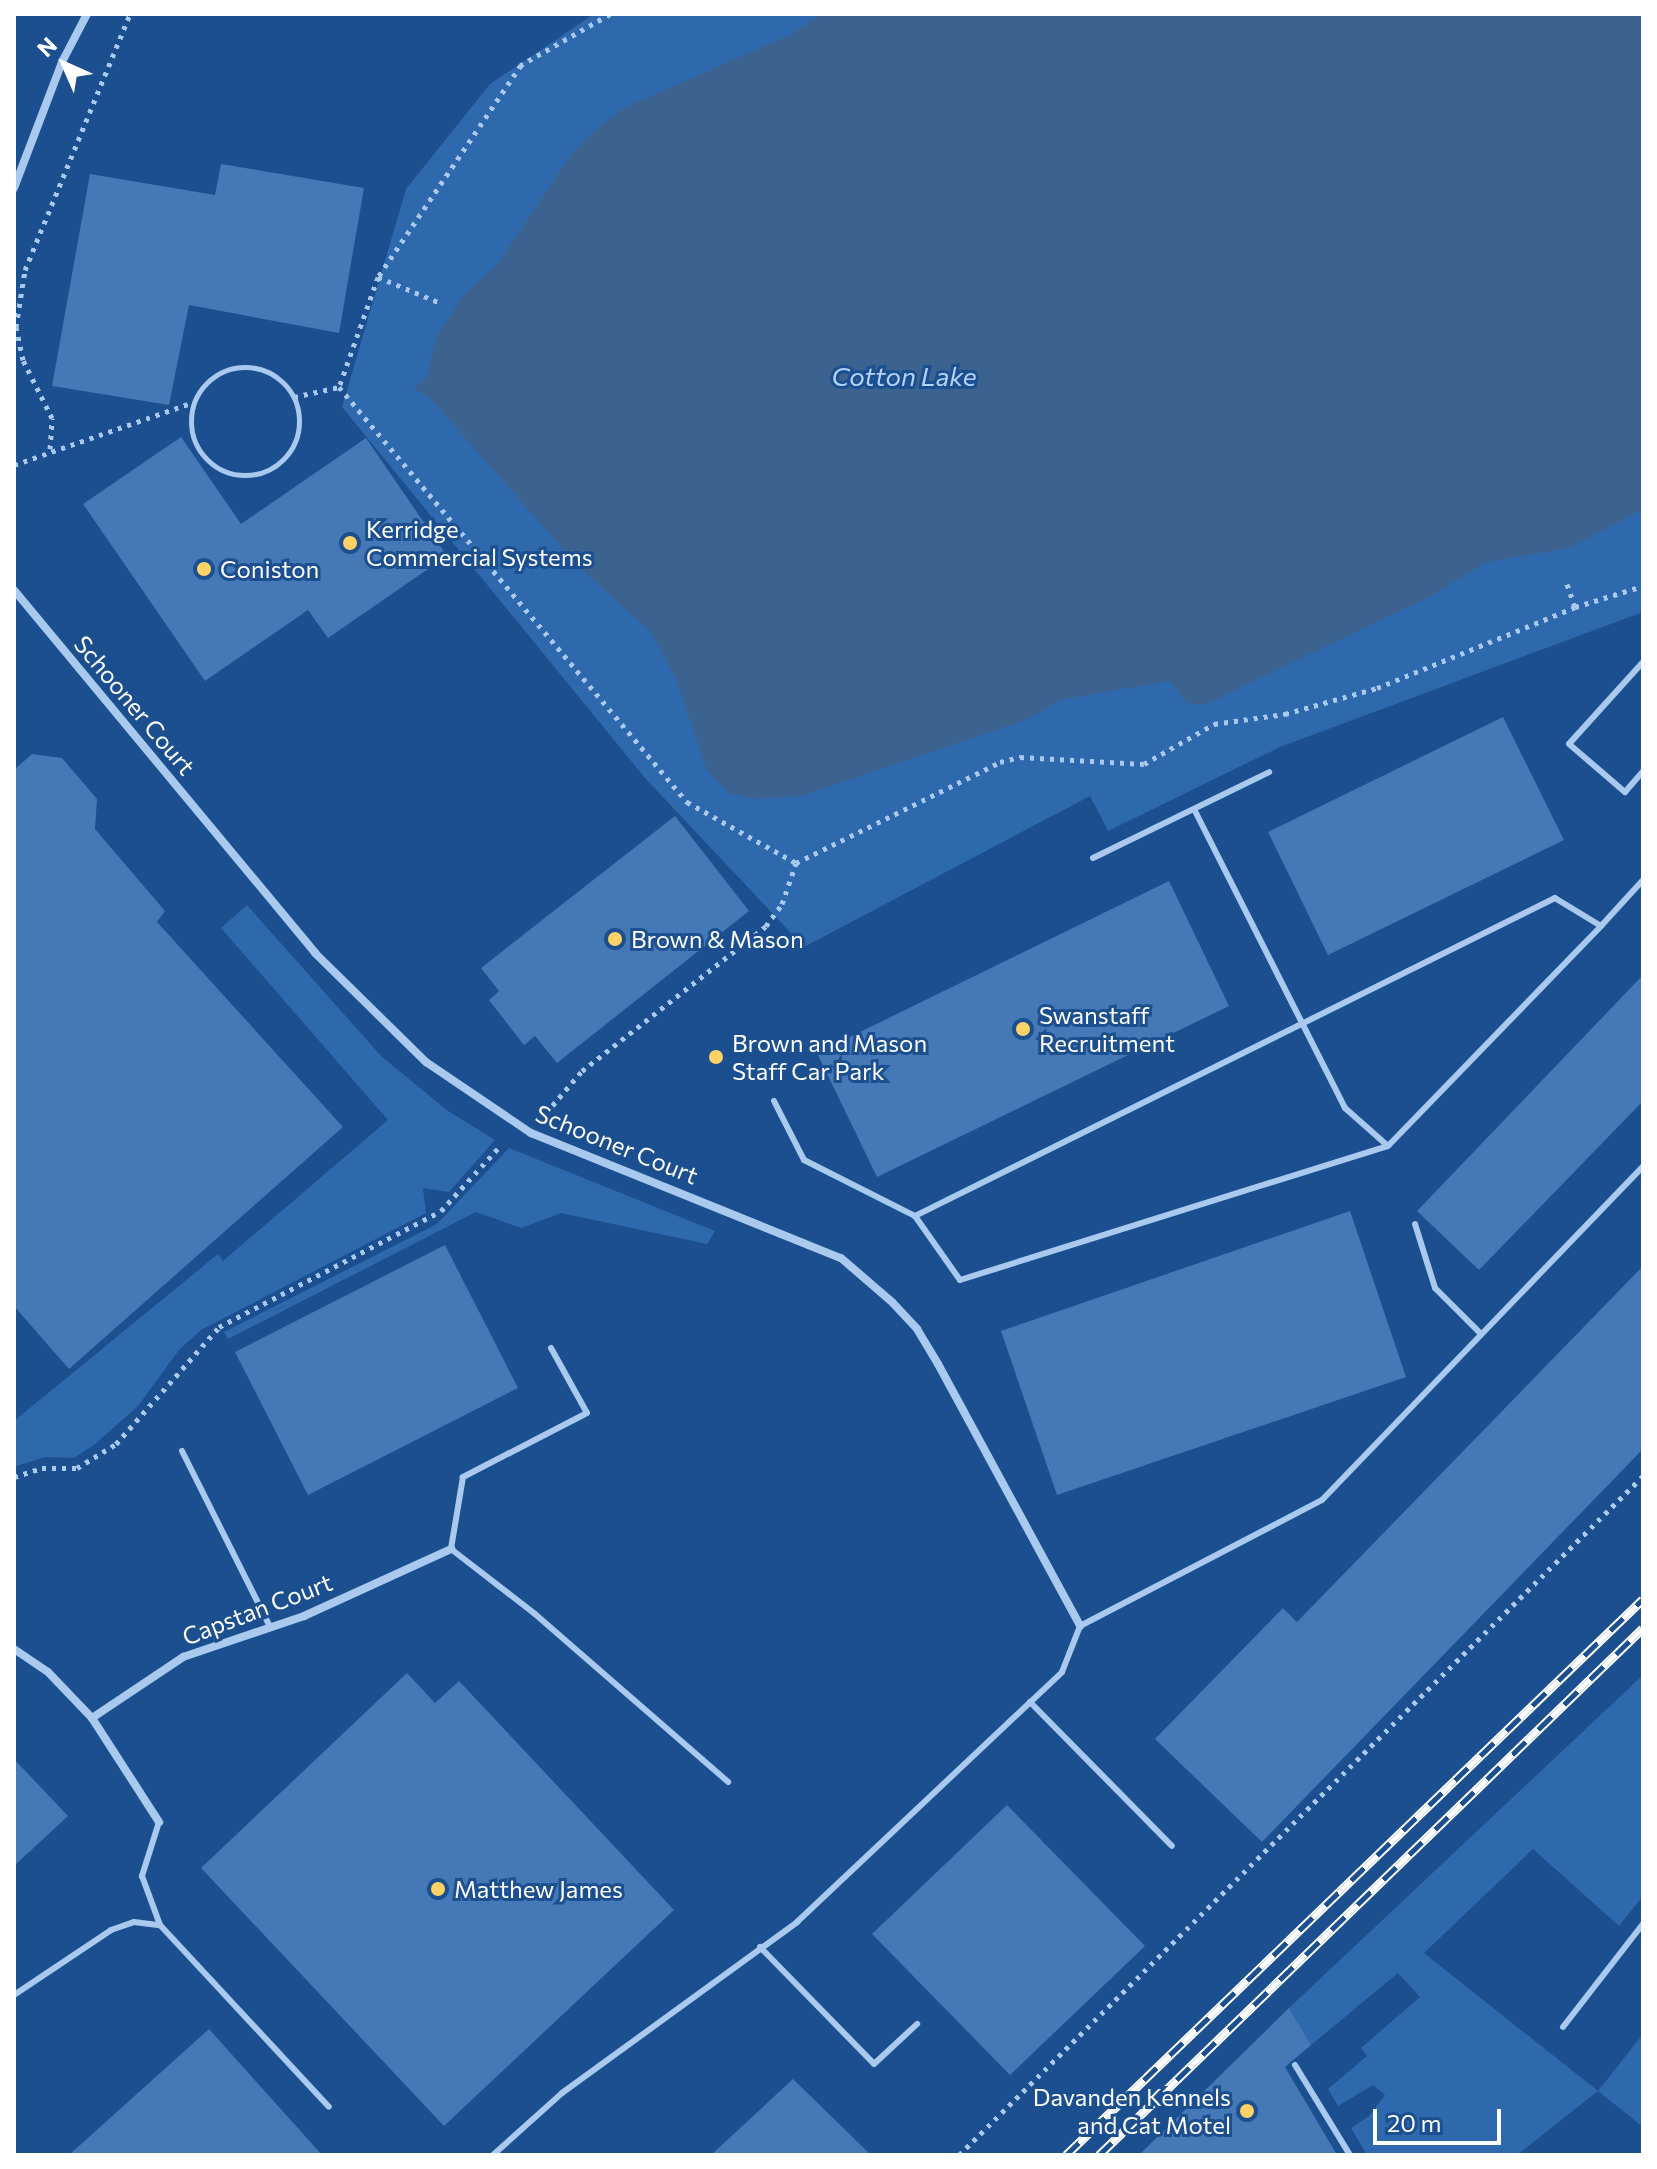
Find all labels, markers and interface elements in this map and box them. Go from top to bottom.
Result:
north arrow [24,24,104,104]
text: N [31,31,62,62]
water label: Cotton Lake [831,360,977,392]
place label: Kerridge Commercial Systems [366,515,593,571]
marker: Kerridge Commercial Systems [341,534,359,552]
place label: Coniston [220,555,319,583]
marker: Coniston [195,560,213,578]
street label: Schooner Court [69,630,201,780]
place label: Brown & Mason [631,925,804,953]
marker: Brown & Mason [606,930,624,948]
place label: Swanstaff Recruitment [1039,1001,1175,1057]
marker: Swanstaff Recruitment [1014,1020,1032,1038]
place label: Brown and Mason Staff Car Park [732,1029,927,1085]
marker: Brown and Mason Staff Car Park [707,1048,725,1066]
street label: Schooner Court [532,1098,702,1190]
street label: Capstan Court [178,1567,336,1651]
place label: Matthew James [454,1875,623,1903]
marker: Matthew James [429,1880,447,1898]
place label: Davanden Kennels and Cat Motel [1033,2083,1231,2139]
scale bar [1377,2093,1505,2143]
marker: Davanden Kennels and Cat Motel [1238,2102,1256,2120]
text: 20 m [1387,2108,1441,2137]

